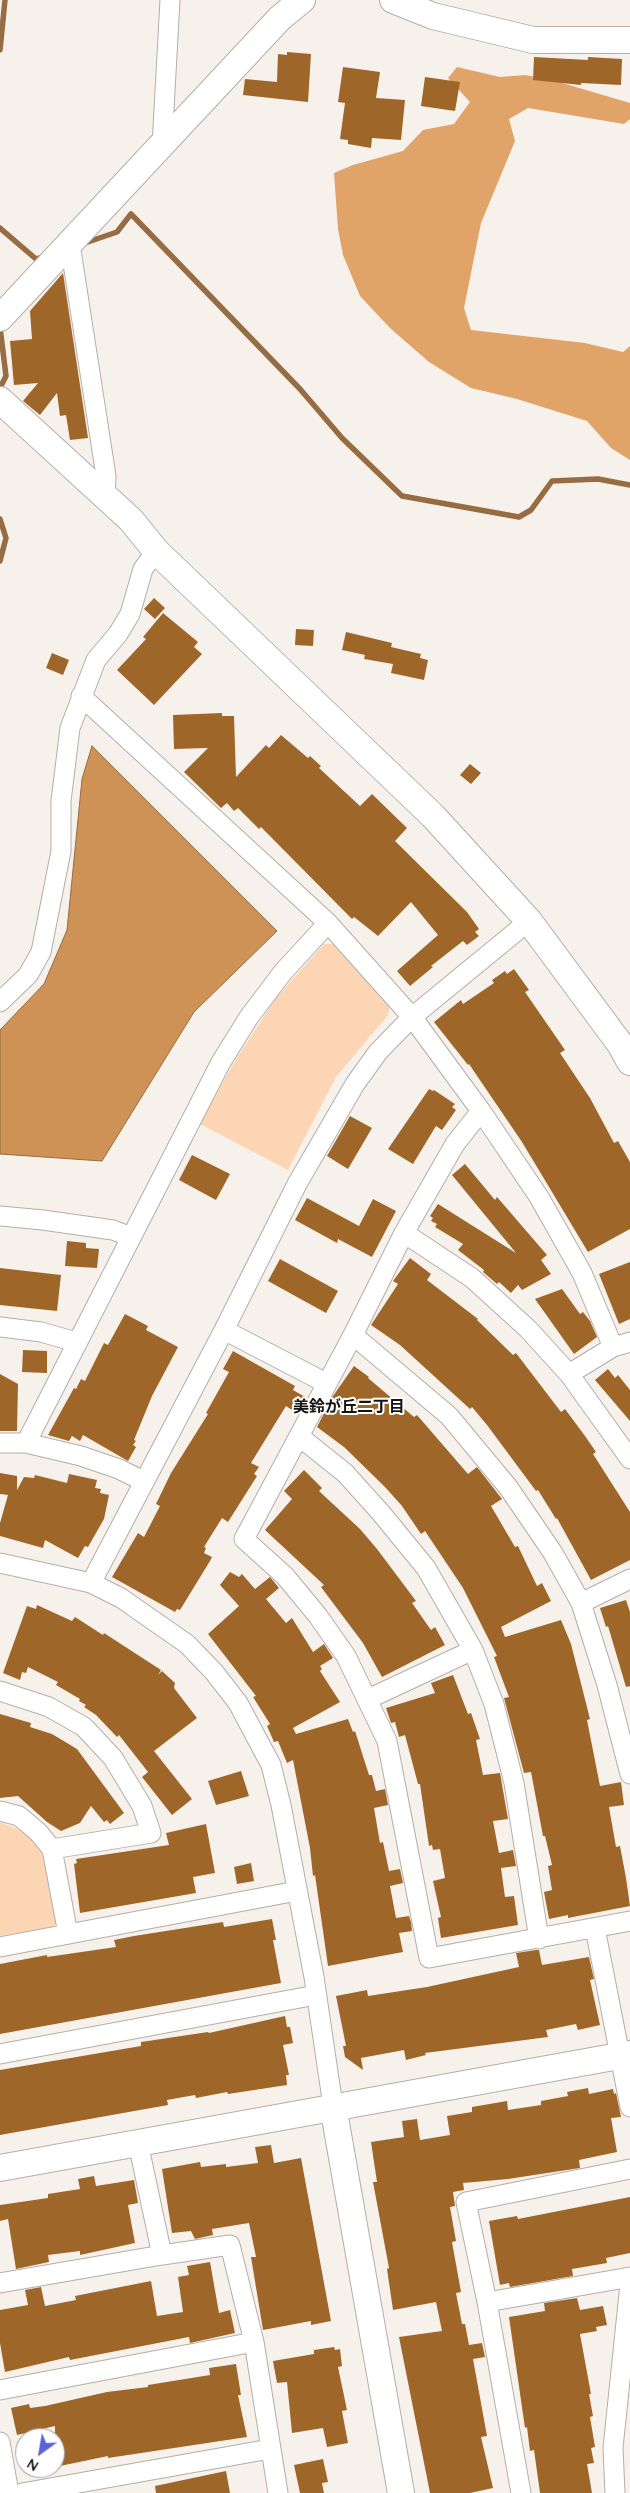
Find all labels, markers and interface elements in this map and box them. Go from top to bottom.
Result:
district label: 美鈴が丘二丁目 [293,1397,405,1417]
north arrow [15,2428,65,2478]
text: N [23,2455,42,2475]

